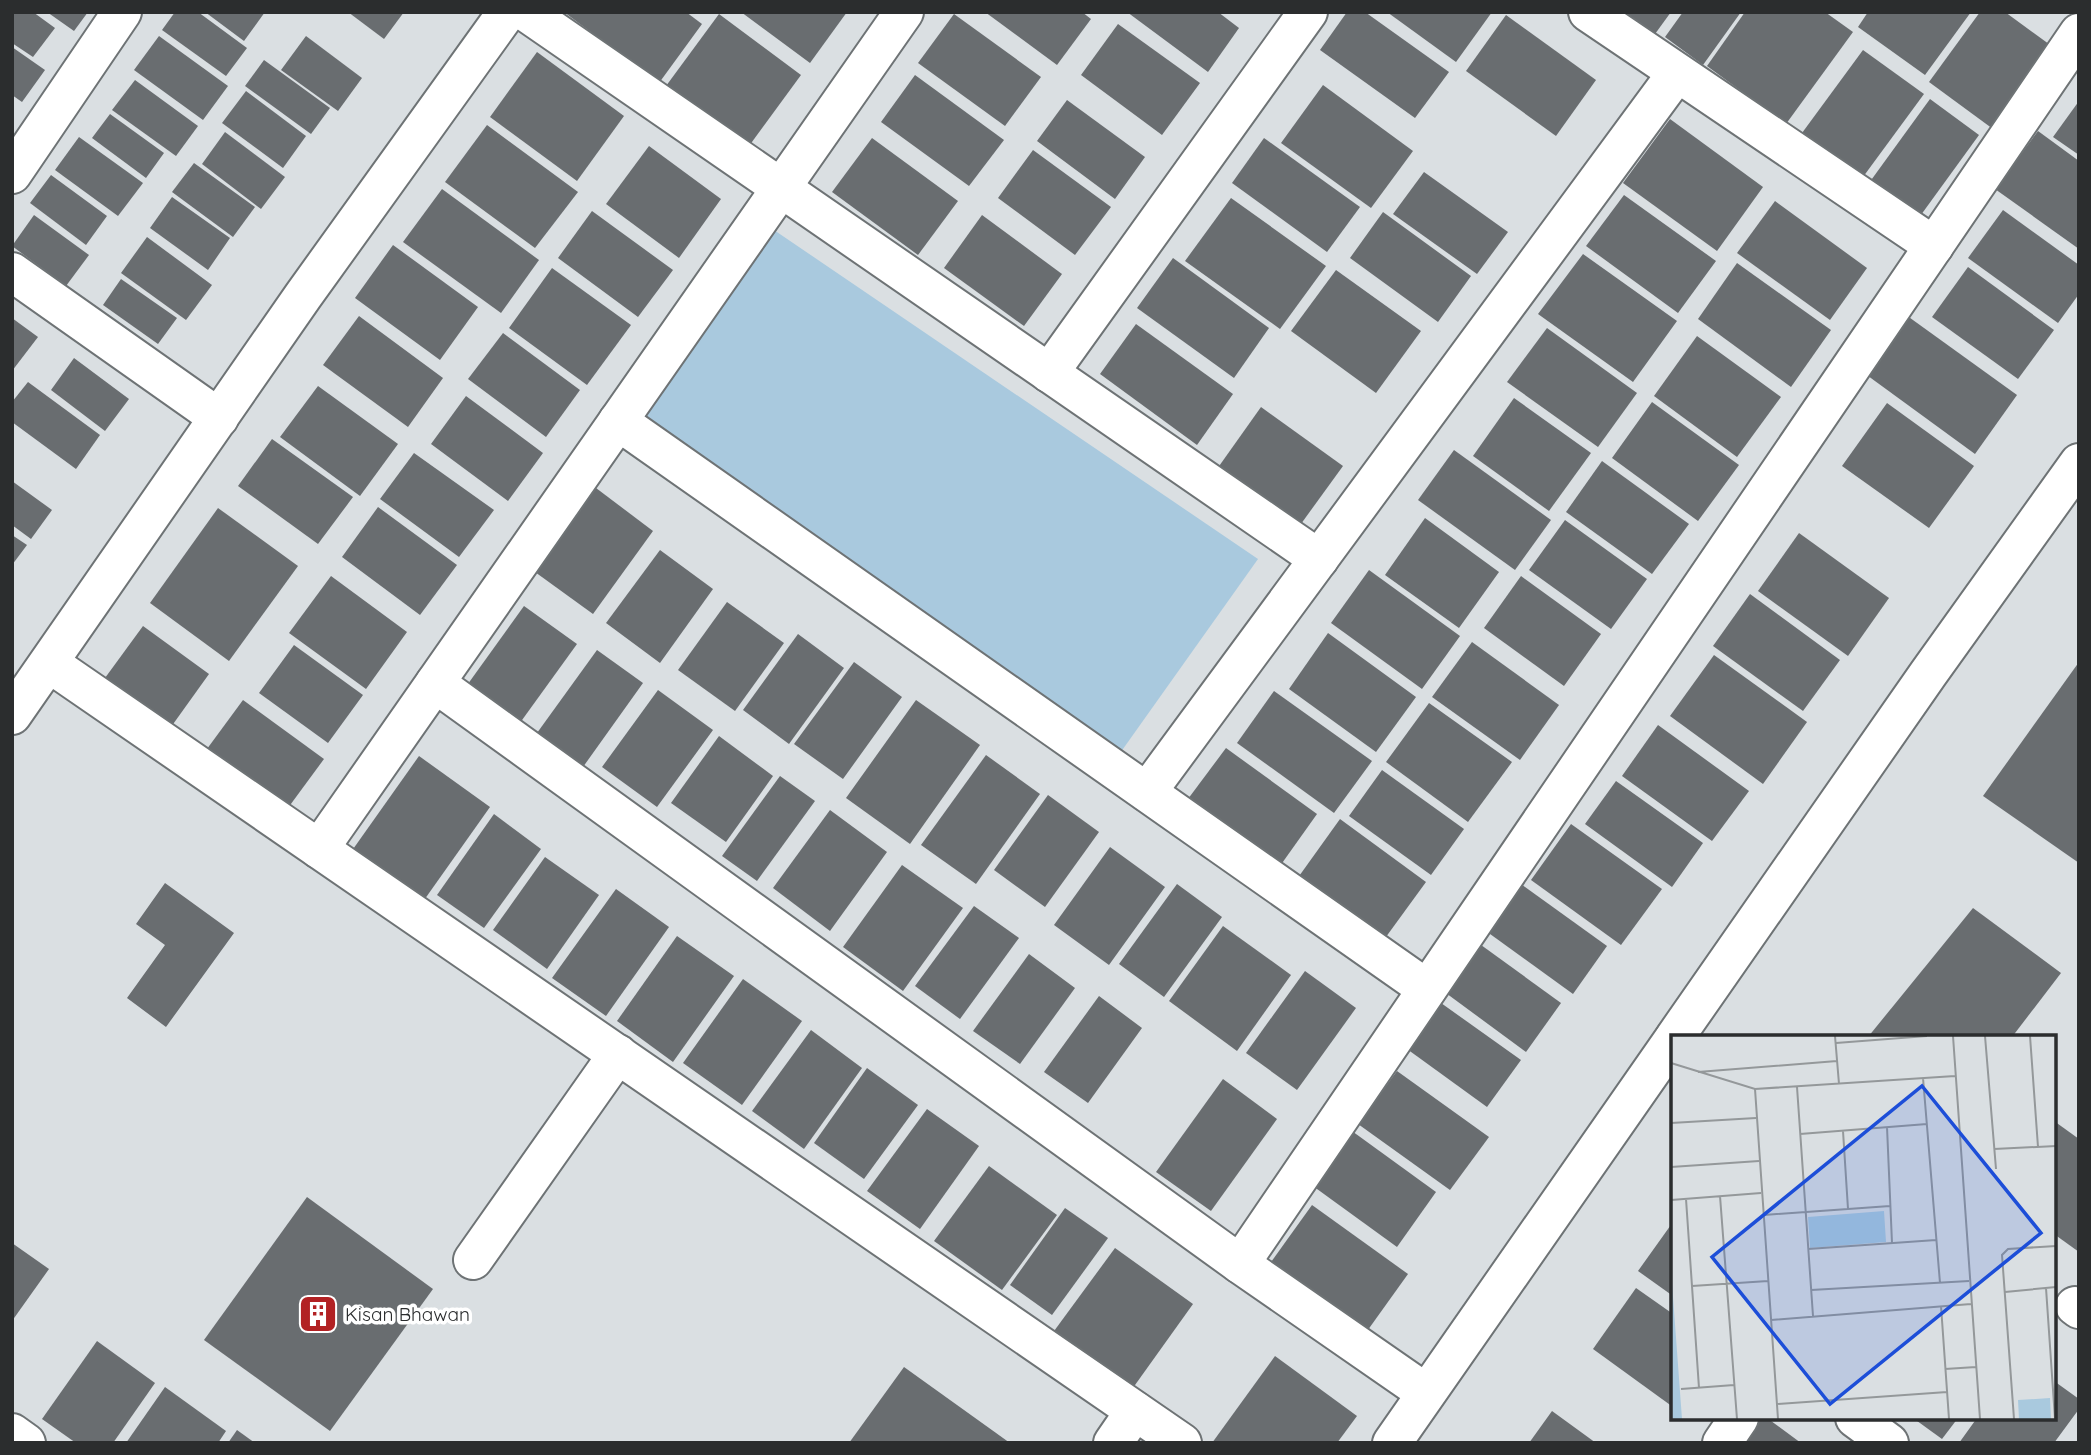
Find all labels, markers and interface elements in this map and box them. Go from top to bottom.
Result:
inset map [1671,1035,2056,1420]
building icon: Kisan Bhawan [297,1293,339,1335]
place label: Kisan Bhawan [345,1302,470,1326]

